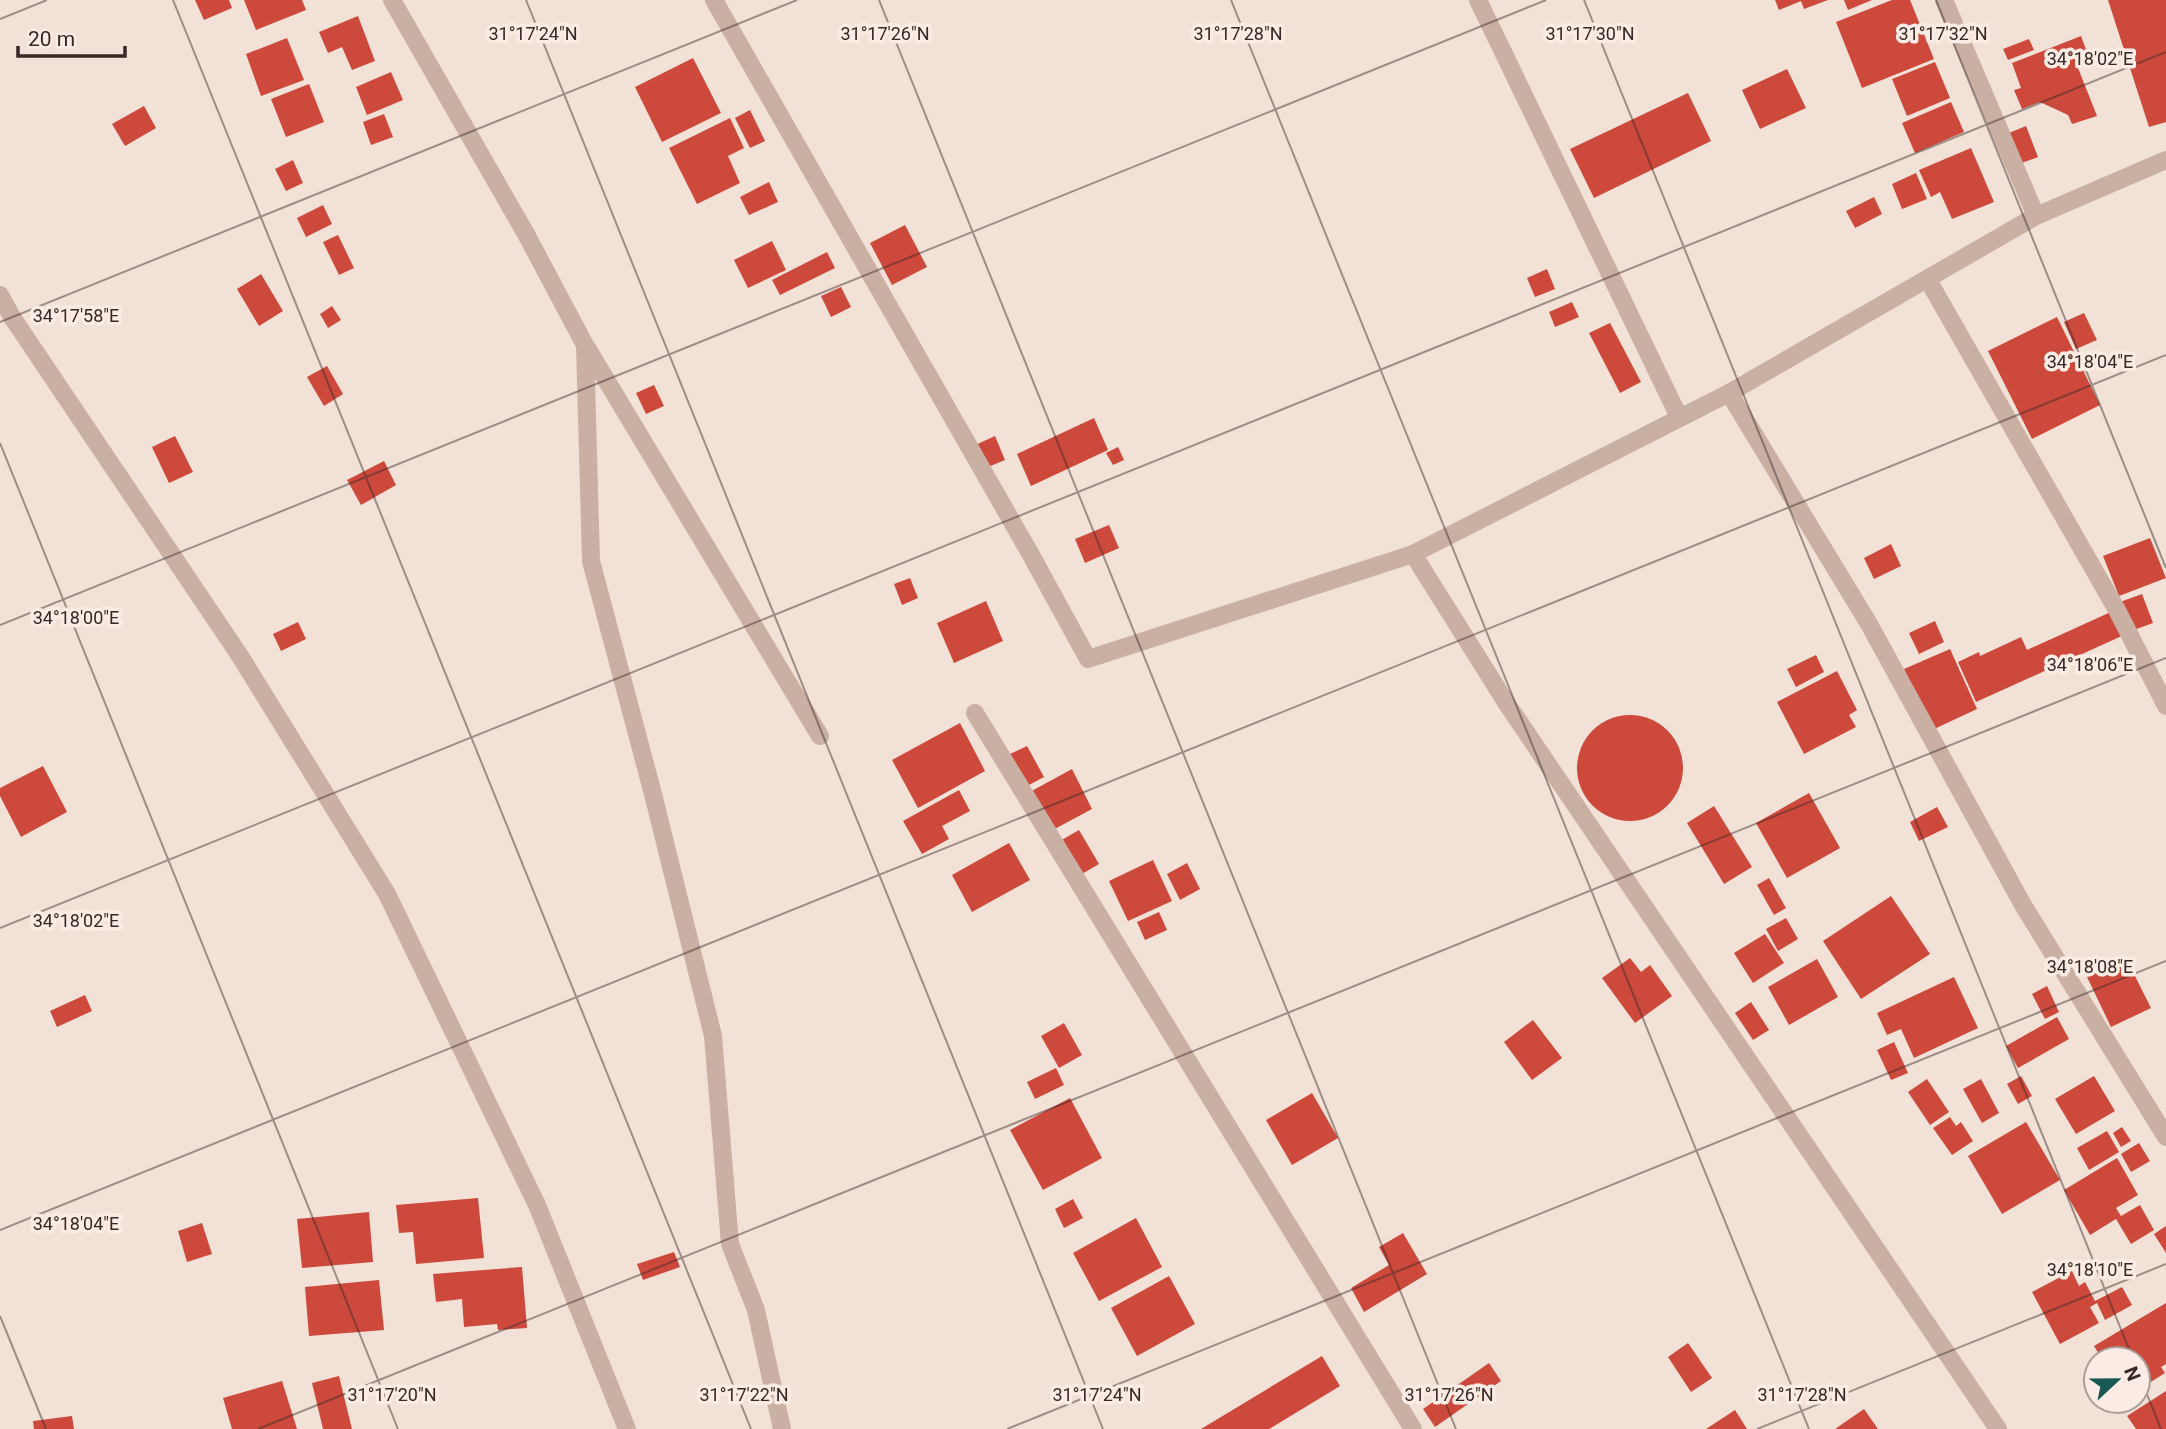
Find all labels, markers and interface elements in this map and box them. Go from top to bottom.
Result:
scale bar [18,14,124,58]
text: 31°17'24"N [488,23,578,44]
text: 31°17'26"N [840,23,930,44]
text: 31°17'28"N [1193,23,1283,44]
text: 31°17'30"N [1545,23,1635,44]
text: 31°17'32"N [1898,23,1988,44]
text: 20 m [28,27,75,51]
text: 34°18'02"E [2047,48,2133,69]
text: 34°17'58"E [33,305,119,326]
text: 34°18'04"E [2047,351,2133,372]
text: 34°18'00"E [33,607,119,628]
text: 34°18'06"E [2047,654,2133,675]
text: 34°18'02"E [33,910,119,931]
text: 34°18'08"E [2047,956,2133,977]
text: 34°18'04"E [33,1213,119,1234]
text: 34°18'10"E [2047,1259,2133,1280]
north arrow [2082,1345,2152,1415]
text: N [2119,1363,2145,1384]
text: 31°17'20"N [347,1384,437,1405]
text: 31°17'22"N [699,1384,789,1405]
text: 31°17'24"N [1052,1384,1142,1405]
text: 31°17'26"N [1404,1384,1494,1405]
text: 31°17'28"N [1757,1384,1847,1405]

